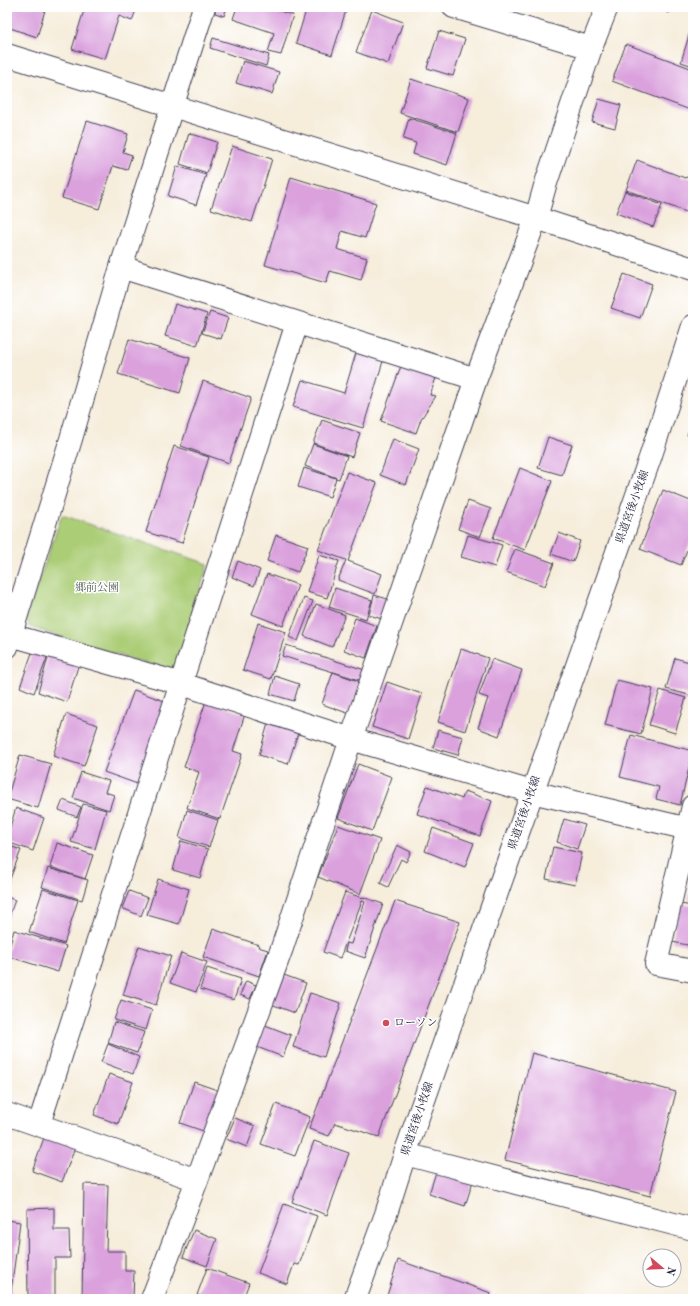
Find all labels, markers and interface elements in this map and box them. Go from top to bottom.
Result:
street label: 県道宮後小牧線 [613,468,651,545]
park label: 郷前公園 [75,581,119,594]
street label: 県道宮後小牧線 [505,774,543,851]
marker: ローソン [381,1018,391,1028]
place label: ローソン [394,1018,438,1029]
street label: 県道宮後小牧線 [398,1080,436,1157]
north arrow [642,1248,682,1288]
text: N [663,1265,677,1277]

